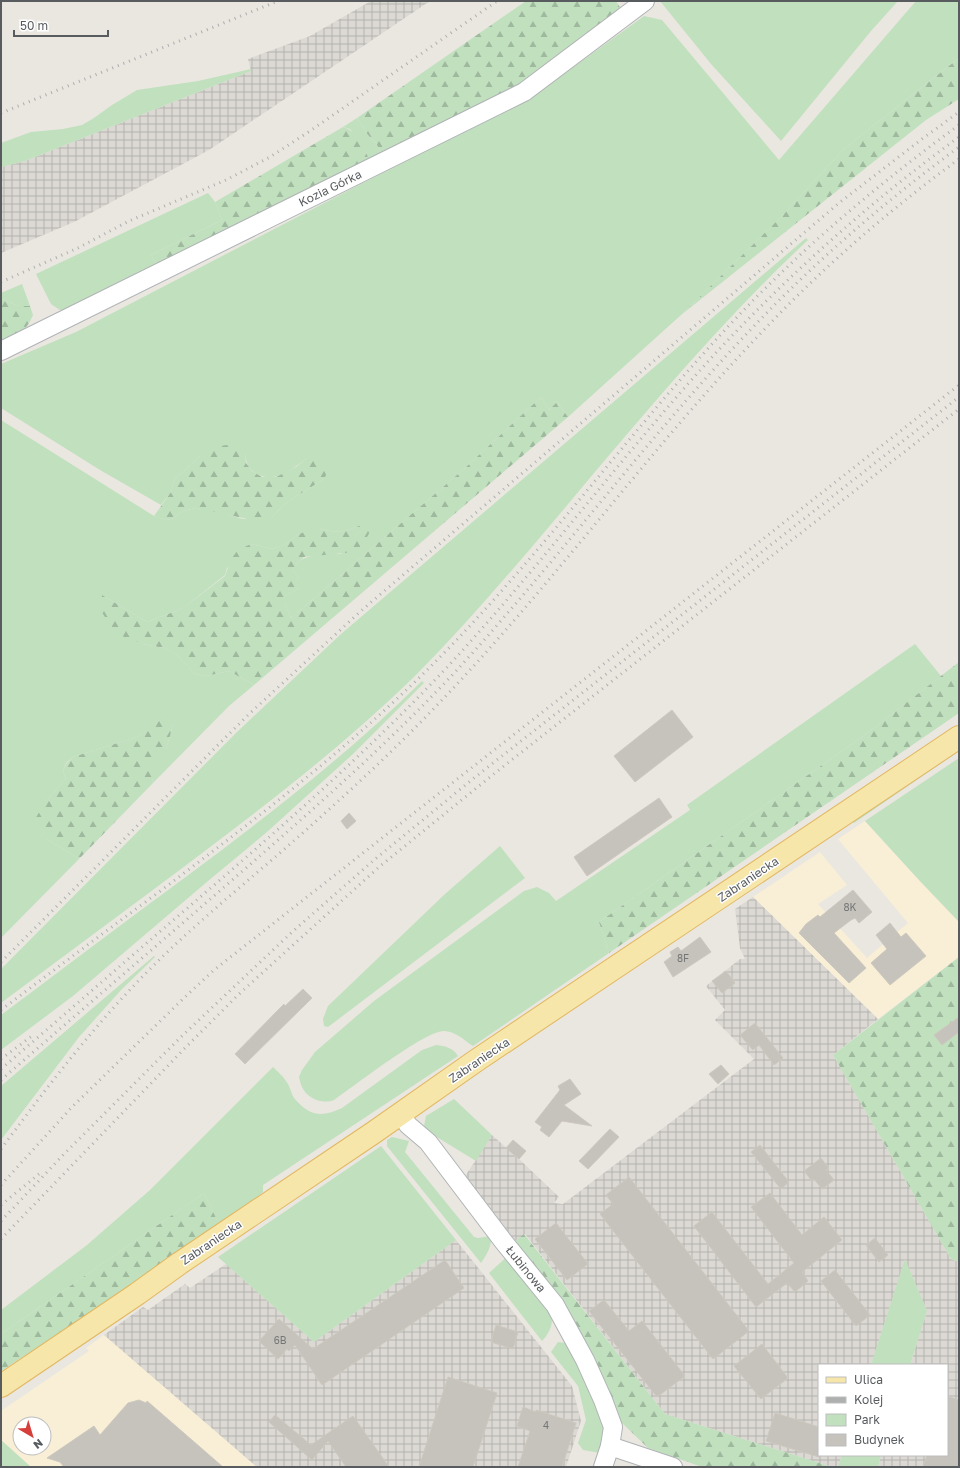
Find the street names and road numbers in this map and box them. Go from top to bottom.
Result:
street label: Kozia Górka [296,166,364,210]
street label: Zabraniecka [715,853,781,905]
street label: Zabraniecka [446,1034,512,1086]
street label: Zabraniecka [178,1216,244,1268]
street label: Łubinowa [503,1243,549,1295]

